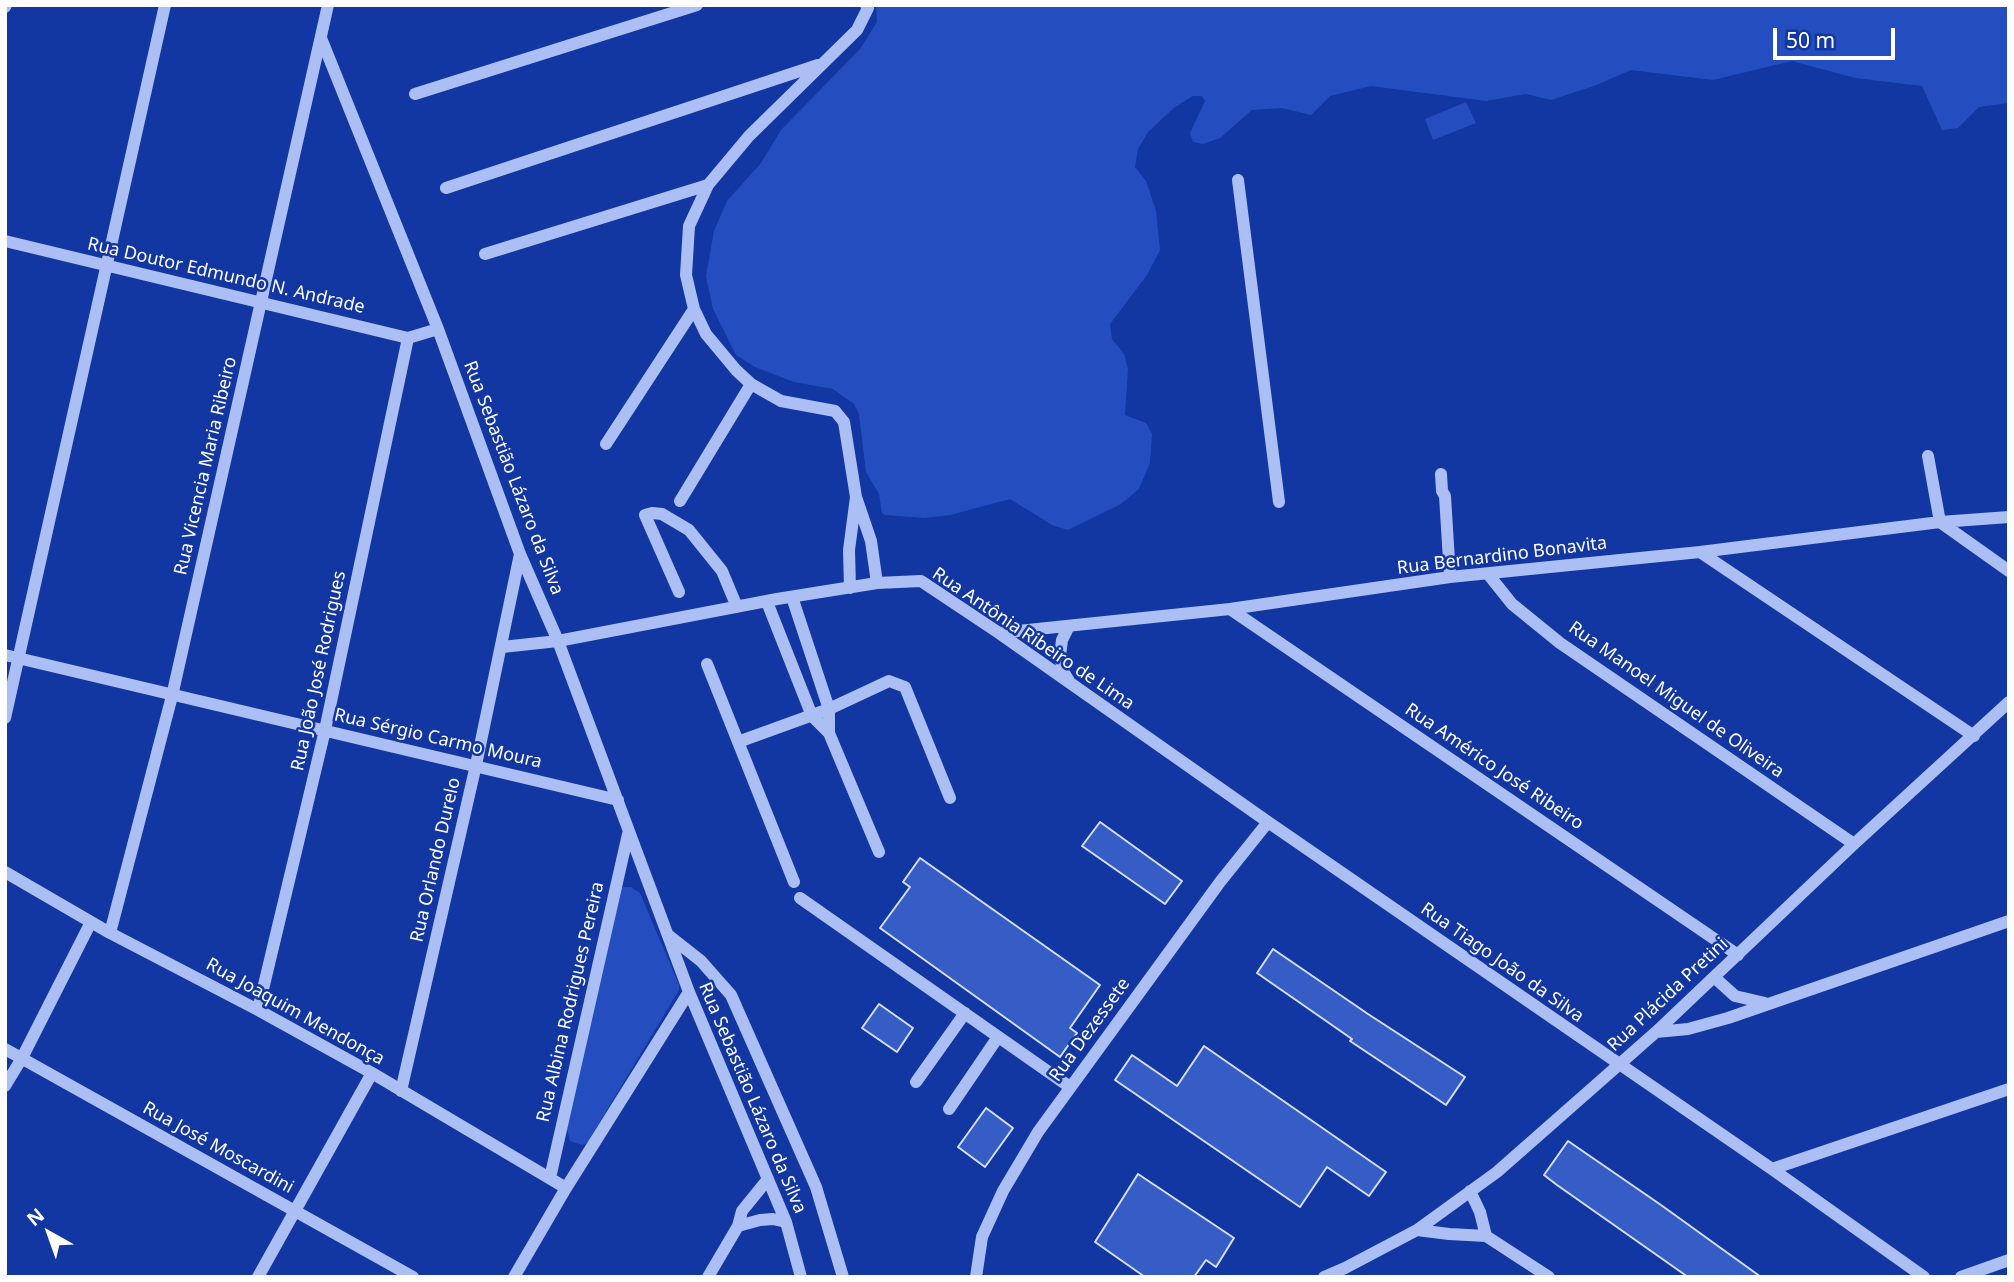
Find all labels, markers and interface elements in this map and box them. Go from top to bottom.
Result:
scale bar [1776,14,1898,58]
text: 50 m [1786,26,1835,54]
street label: Rua Doutor Edmundo N. Andrade [85,234,367,318]
street label: Rua Vicencia Maria Ribeiro [170,355,242,577]
street label: Rua Sebastião Lázaro da Silva [458,358,568,598]
street label: Rua Bernardino Bonavita [1396,532,1608,580]
street label: Rua Antônia Ribeiro de Lima [928,563,1138,715]
street label: Rua João José Rodrigues [287,569,351,773]
street label: Rua Manoel Miguel de Oliveira [1564,617,1788,783]
street label: Rua Américo José Ribeiro [1401,699,1587,835]
street label: Rua Sérgio Carmo Moura [332,705,544,773]
street label: Rua Orlando Durelo [407,776,465,944]
street label: Rua Albina Rodrigues Pereira [533,880,609,1124]
street label: Rua Tiago João da Silva [1416,898,1588,1028]
street label: Rua Plácida Pretini [1603,934,1733,1056]
street label: Rua Joaquim Mendonça [202,954,388,1070]
street label: Rua Dezessete [1045,974,1135,1086]
street label: Rua Sebastião Lázaro da Silva [693,979,811,1217]
street label: Rua José Moscardini [139,1097,297,1199]
north arrow [14,1198,84,1268]
text: N [21,1202,50,1232]

